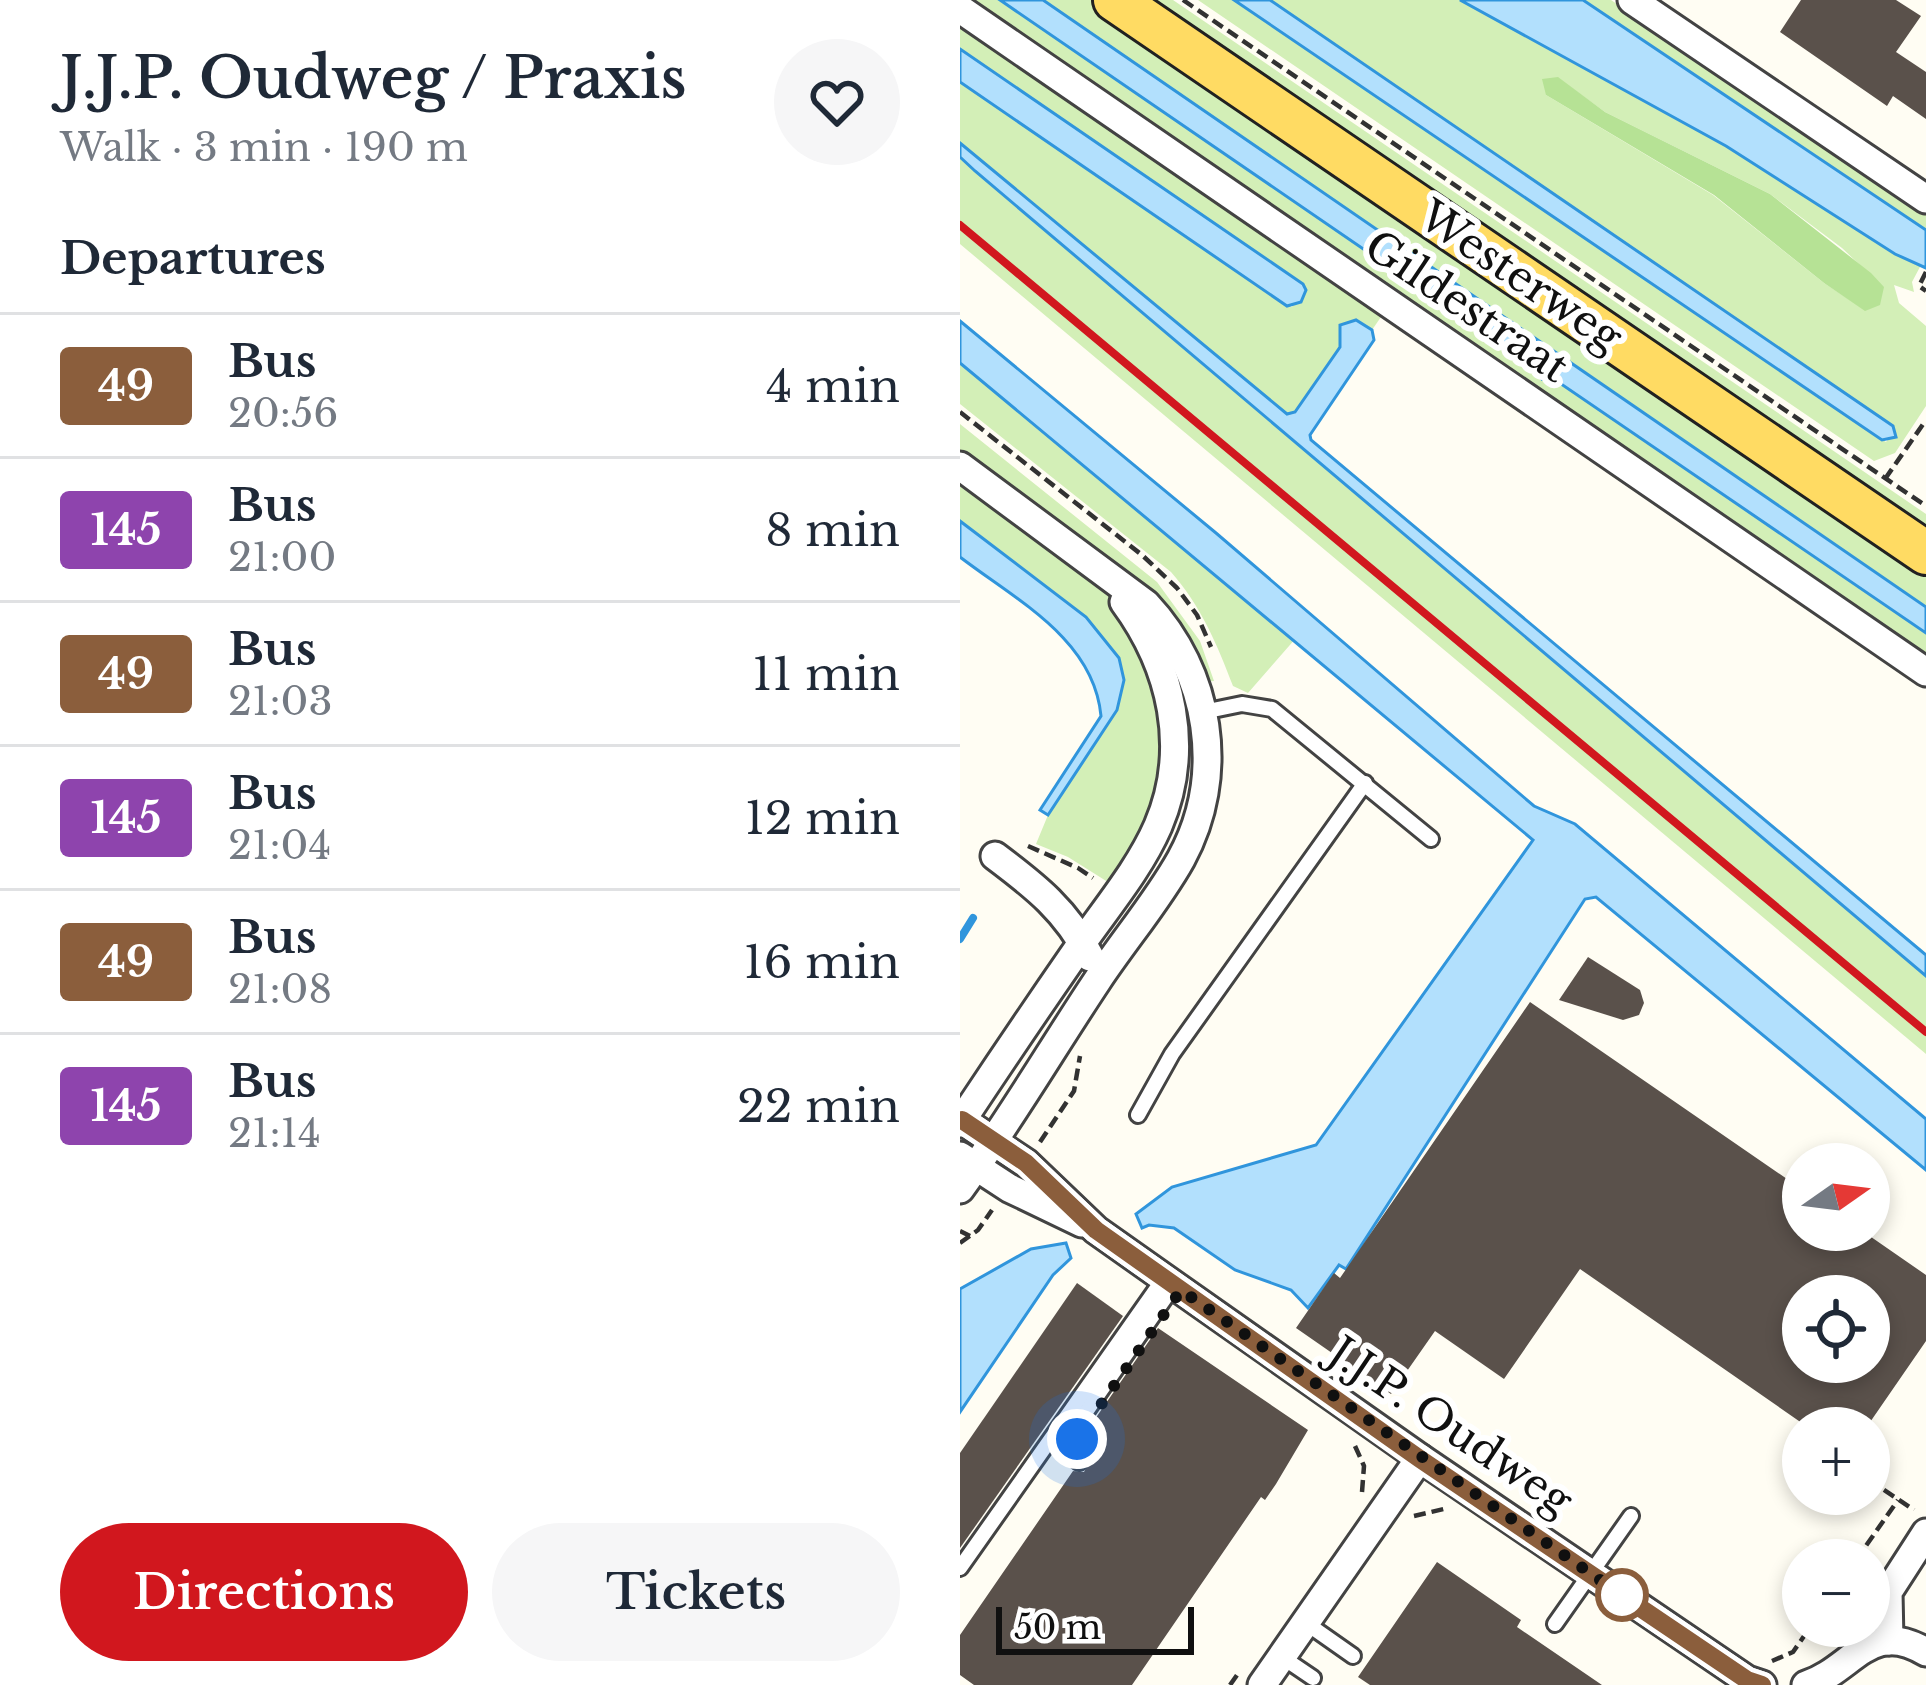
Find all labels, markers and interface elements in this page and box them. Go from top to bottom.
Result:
button: heart [774,39,900,165]
text: J.J.P. Oudweg / Praxis [60,43,687,113]
text: Walk · 3 min · 190 m [60,123,468,172]
street label: Westerweg [1409,189,1633,363]
street label: Gildestraat [1355,219,1579,393]
text: Departures [60,230,326,286]
text: Bus [228,333,316,389]
text: 4 min [766,358,900,414]
text: 49 [98,360,154,412]
text: 20:56 [228,389,338,438]
text: Bus [228,477,316,533]
text: 8 min [765,502,900,558]
text: 145 [90,504,162,556]
text: 21:00 [228,533,336,582]
text: Bus [228,621,316,677]
text: 11 min [752,646,900,702]
text: 49 [98,648,154,700]
text: 21:03 [228,677,332,726]
text: Bus [228,765,316,821]
text: 12 min [745,790,900,846]
text: 145 [90,792,162,844]
text: 21:04 [228,821,331,870]
text: Bus [228,909,316,965]
text: 16 min [743,934,900,990]
text: 49 [98,936,154,988]
text: 21:08 [228,965,332,1014]
text: Bus [228,1053,316,1109]
text: 22 min [737,1078,900,1134]
text: 145 [90,1080,162,1132]
text: 21:14 [228,1109,321,1158]
north arrow [1782,1143,1890,1251]
map controls [1782,1143,1890,1647]
button: locate [1782,1275,1890,1383]
street label: J.J.P. Oudweg [1315,1323,1583,1527]
button: + [1782,1407,1890,1515]
your location [1047,1409,1107,1469]
button: Directions [60,1523,468,1661]
button: Tickets [492,1523,900,1661]
button: − [1782,1539,1890,1647]
unlabelled marker [1597,1570,1647,1620]
scale bar [996,1601,1194,1654]
text: 50 m [1014,1607,1101,1648]

